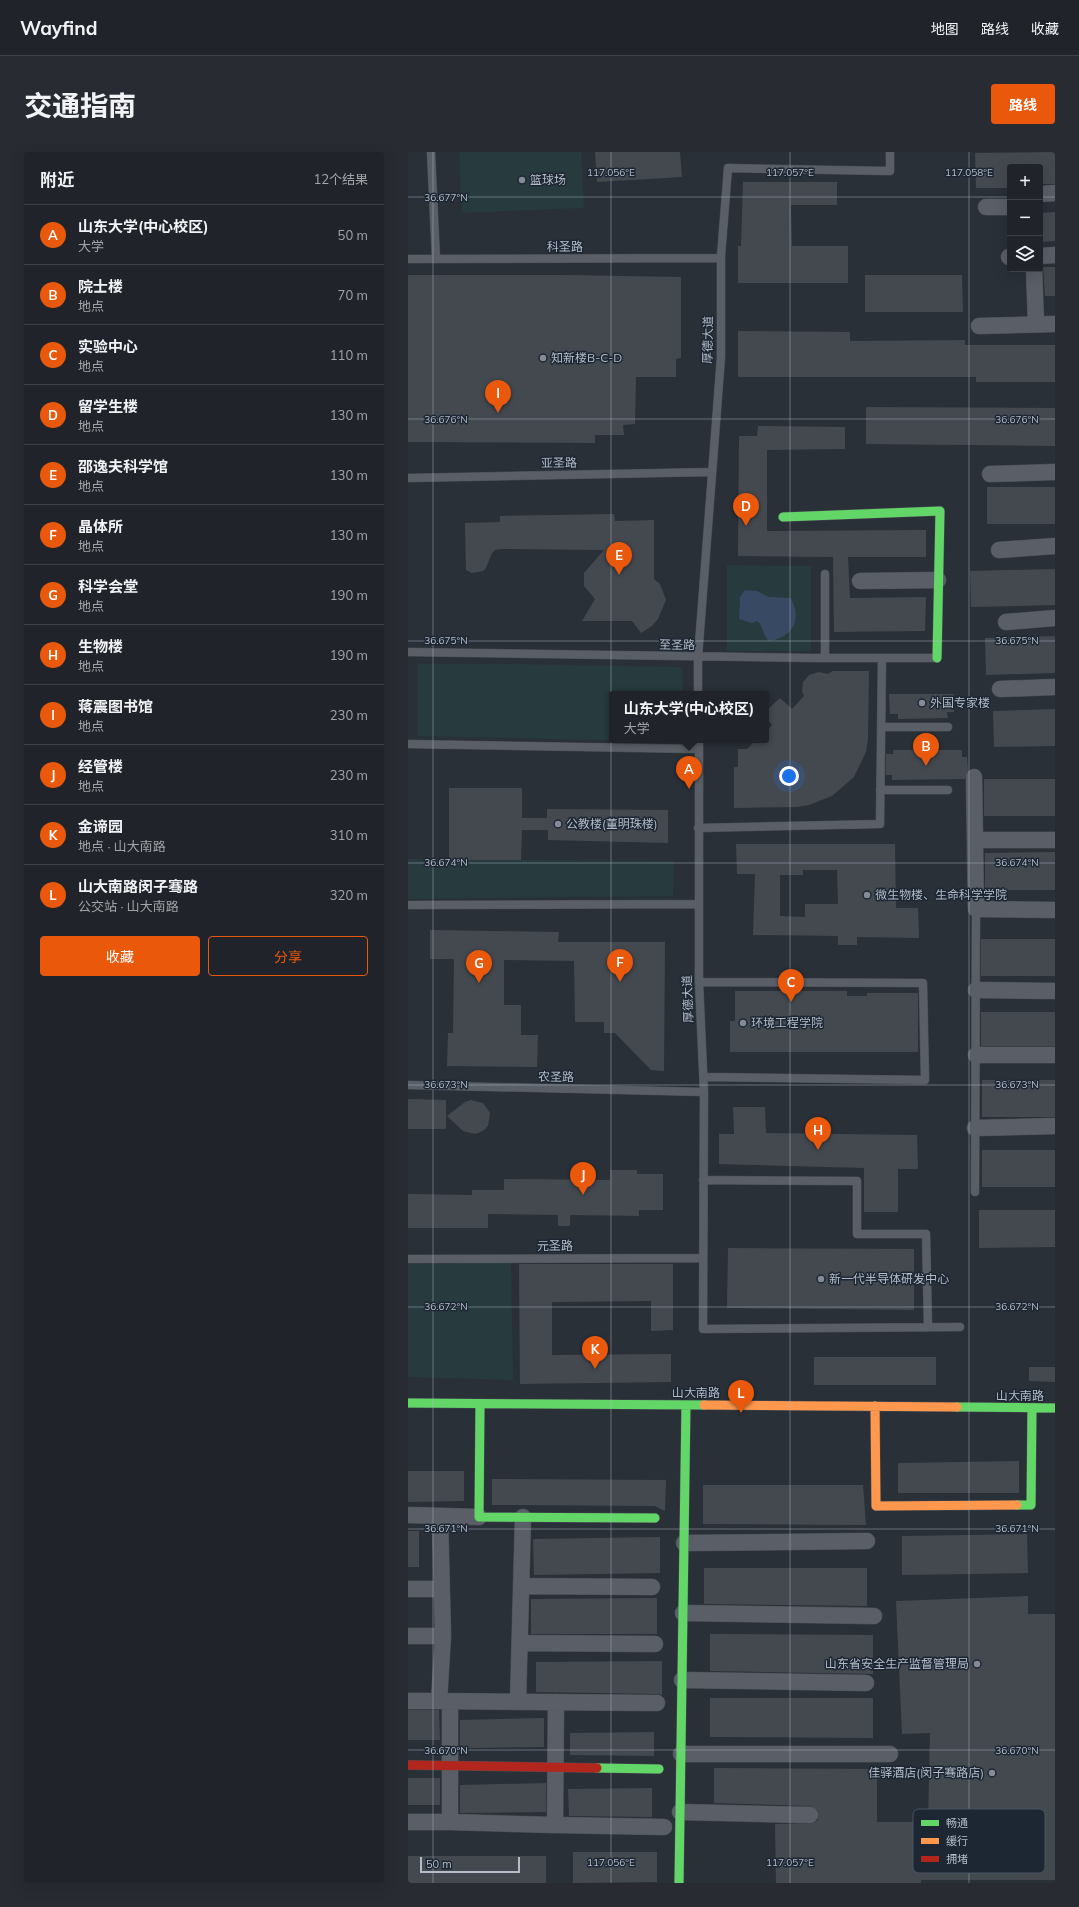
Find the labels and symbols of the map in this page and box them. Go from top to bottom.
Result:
text: 117.056°E [587,166,635,179]
text: 117.057°E [766,166,814,179]
text: 117.058°E [945,166,993,179]
place label: 篮球场 [530,172,566,187]
marker: 篮球场 [517,175,527,185]
text: 36.677°N [424,191,468,204]
street label: 科圣路 [547,239,583,254]
street label: 厚德大道 [700,316,715,364]
place label: 知新楼B-C-D [551,350,622,365]
marker: 知新楼B-C-D [538,353,548,363]
pin: I [485,380,511,413]
text: 36.676°N [424,413,468,426]
text: 36.676°N [995,413,1039,426]
street label: 亚圣路 [541,455,577,470]
pin: D [733,493,759,526]
pin: E [606,542,632,575]
text: 36.675°N [424,634,468,647]
text: 36.675°N [995,634,1039,647]
street label: 至圣路 [659,637,695,652]
place label: 外国专家楼 [930,695,990,710]
marker: 外国专家楼 [917,698,927,708]
pin: B [913,733,939,766]
pin: A [676,756,702,789]
your location [779,766,799,786]
place label: 公教楼(董明珠楼) [566,816,658,831]
marker: 公教楼(董明珠楼) [553,819,563,829]
text: 36.674°N [424,856,468,869]
text: 36.674°N [995,856,1039,869]
place label: 微生物楼、生命科学学院 [875,887,1007,902]
marker: 微生物楼、生命科学学院 [862,890,872,900]
pin: F [607,949,633,982]
pin: G [466,950,492,983]
pin: C [778,969,804,1002]
street label: 厚德大道 [679,975,696,1023]
place label: 环境工程学院 [751,1015,823,1030]
marker: 环境工程学院 [738,1018,748,1028]
street label: 农圣路 [538,1069,574,1084]
text: 36.673°N [424,1078,468,1091]
text: 36.673°N [995,1078,1039,1091]
pin: H [805,1117,831,1150]
pin: J [570,1162,596,1195]
street label: 元圣路 [537,1238,573,1253]
place label: 新一代半导体研发中心 [829,1271,949,1286]
marker: 新一代半导体研发中心 [816,1274,826,1284]
text: 36.672°N [424,1300,468,1313]
text: 36.672°N [995,1300,1039,1313]
pin: K [582,1336,608,1369]
pin: L [728,1380,754,1413]
street label: 山大南路 [672,1385,720,1400]
street label: 山大南路 [996,1388,1044,1403]
text: 36.671°N [424,1522,468,1535]
text: 36.671°N [995,1522,1039,1535]
place label: 山东省安全生产监督管理局 [825,1656,969,1671]
marker: 山东省安全生产监督管理局 [972,1659,982,1669]
text: 36.670°N [424,1744,468,1757]
text: 36.670°N [995,1744,1039,1757]
place label: 佳驿酒店(闵子骞路店) [868,1765,984,1780]
marker: 佳驿酒店(闵子骞路店) [987,1768,997,1778]
legend [913,1809,1045,1873]
text: 畅通 [946,1816,968,1830]
text: 缓行 [946,1834,968,1848]
text: 拥堵 [946,1852,968,1866]
scale bar [420,1855,520,1874]
text: 117.056°E [587,1856,635,1869]
text: 117.057°E [766,1856,814,1869]

